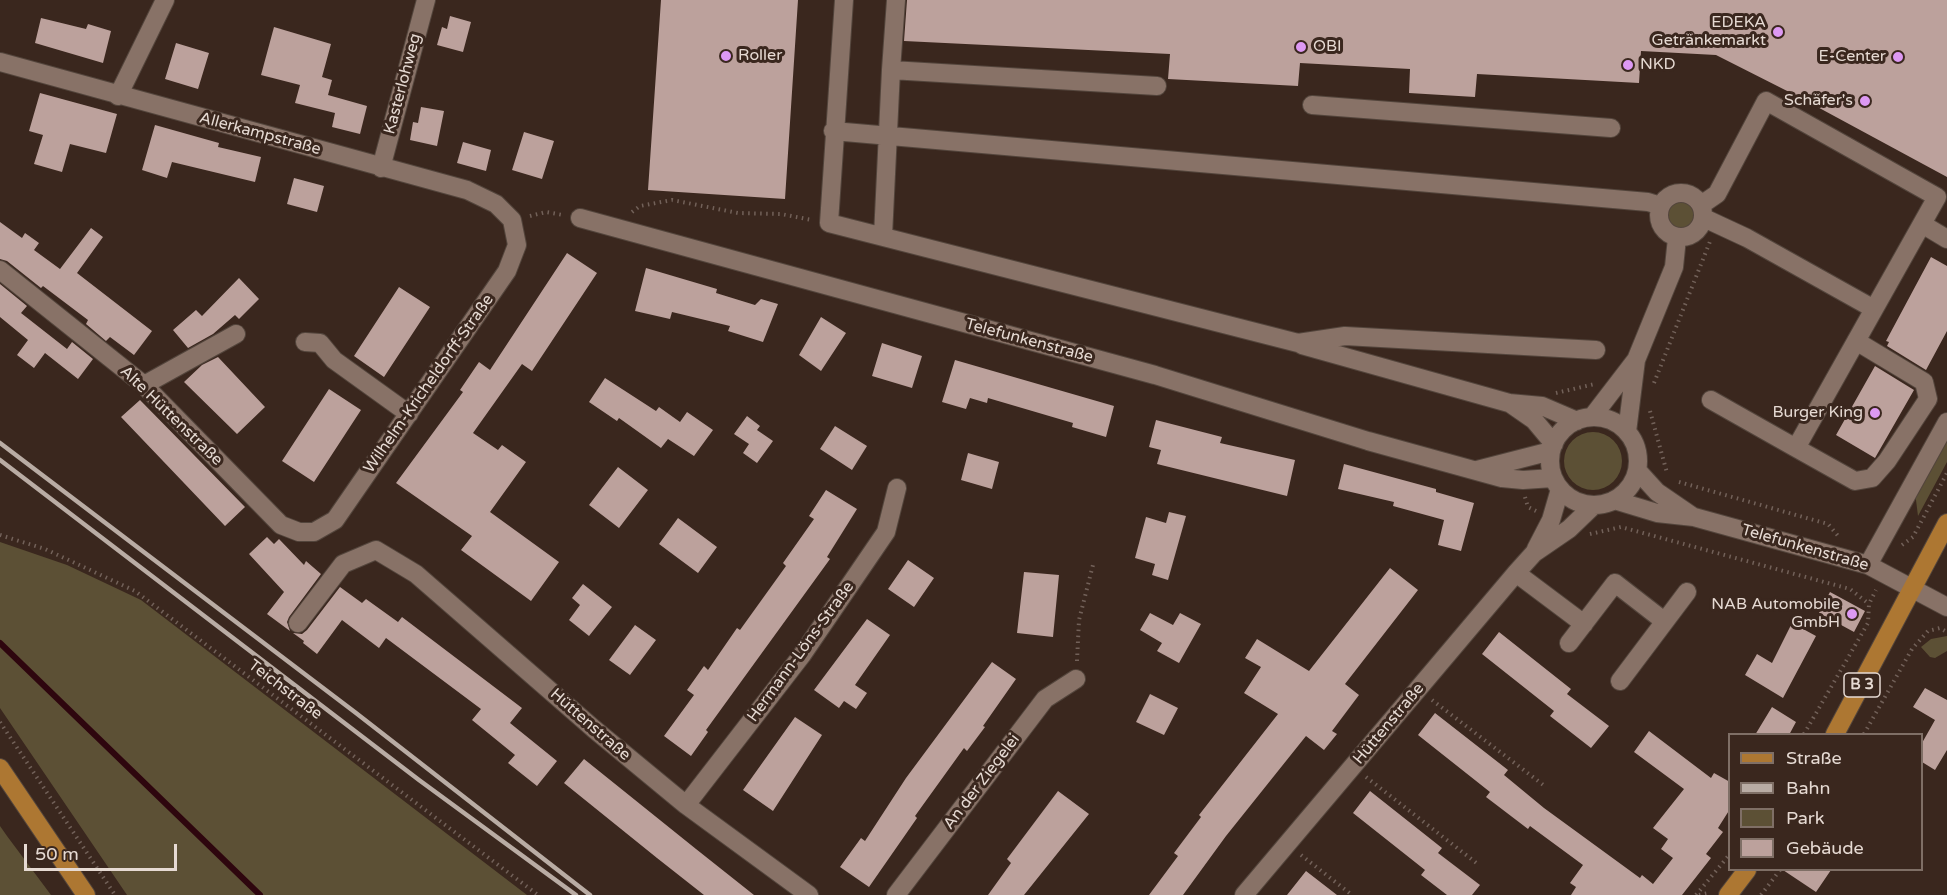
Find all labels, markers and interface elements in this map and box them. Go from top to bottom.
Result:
place label: EDEKA Getränkemarkt [1652,13,1766,51]
marker: EDEKA Getränkemarkt [1771,25,1785,39]
street label: Kasterlohweg [380,32,426,136]
place label: OBI [1313,37,1342,57]
marker: OBI [1294,40,1308,54]
place label: Roller [738,46,782,66]
place label: E-Center [1819,47,1886,67]
marker: Roller [719,49,733,63]
marker: E-Center [1891,50,1905,64]
place label: NKD [1640,55,1676,75]
marker: NKD [1621,58,1635,72]
place label: Schäfer's [1784,91,1853,111]
marker: Schäfer's [1858,94,1872,108]
street label: Allerkampstraße [197,109,323,159]
street label: Wilhelm-Kricheldorff-Straße [360,291,498,477]
street label: Telefunkenstraße [963,315,1095,367]
street label: Alte Hüttenstraße [116,362,226,470]
place label: Burger King [1772,403,1863,423]
marker: Burger King [1868,406,1882,420]
street label: Telefunkenstraße [1739,521,1871,575]
street label: Hermann-Löns-Straße [744,578,858,726]
place label: NAB Automobile GmbH [1711,595,1840,633]
marker: NAB Automobile GmbH [1845,607,1859,621]
street label: Teichstraße [244,656,326,724]
road number: B 3 [1844,673,1880,697]
street label: Hüttenstraße [1349,679,1429,769]
street label: Hüttenstraße [546,685,634,765]
street label: An der Ziegelei [940,730,1024,834]
legend [1728,733,1923,871]
text: Straße [1786,747,1842,769]
text: Bahn [1786,777,1831,799]
text: Park [1786,807,1824,829]
scale bar [27,832,180,870]
text: Gebäude [1786,837,1864,859]
text: 50 m [35,843,79,865]

